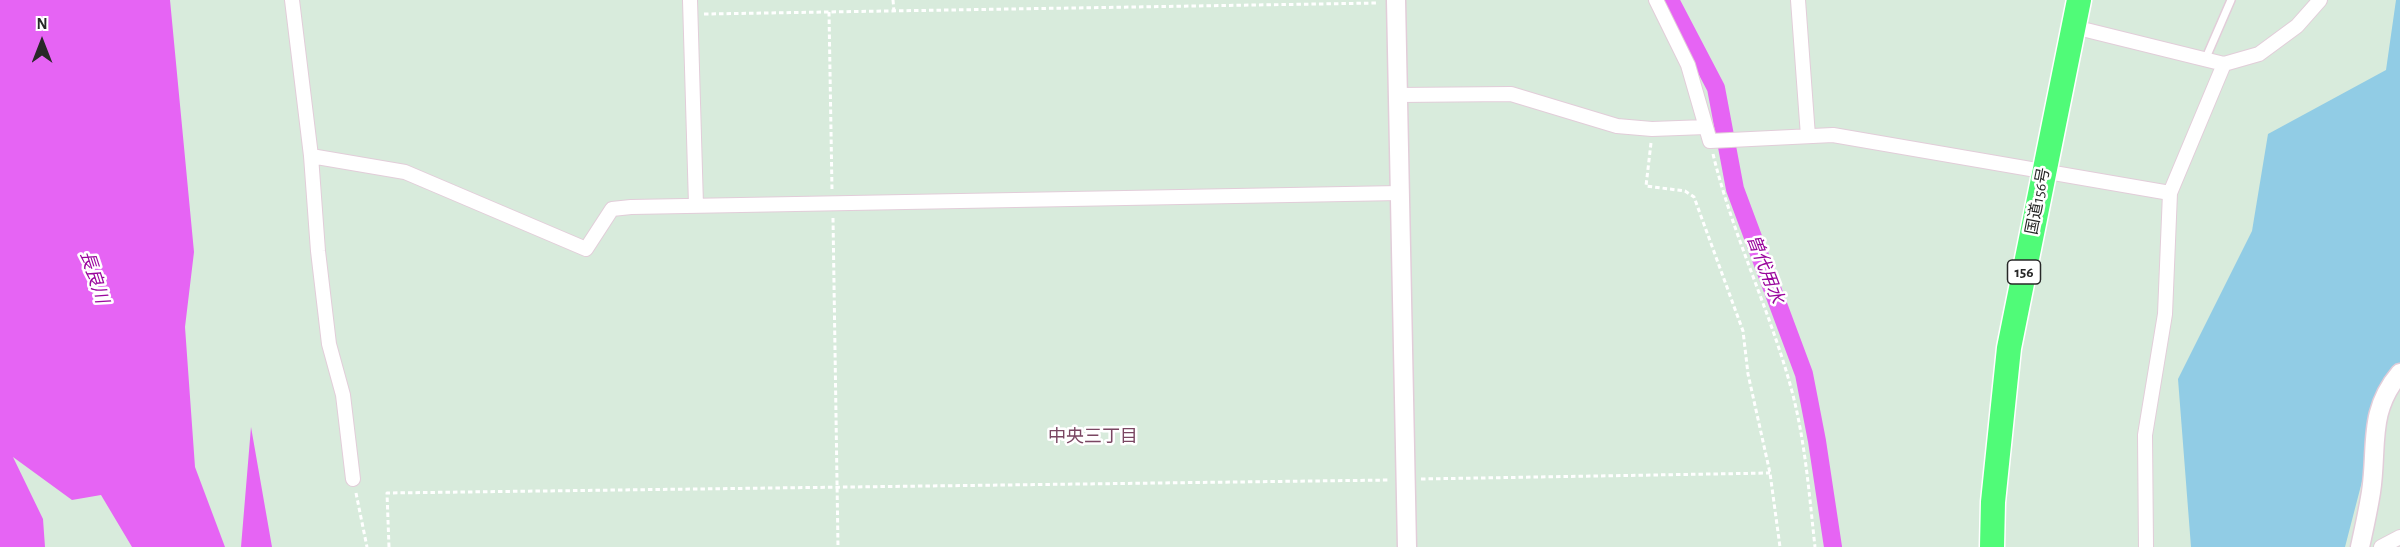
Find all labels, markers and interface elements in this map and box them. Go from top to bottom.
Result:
north arrow [12,12,72,72]
text: N [36,16,48,32]
street label: 国道156号 [2022,166,2054,236]
water label: 曽代用水 [1742,232,1788,306]
water label: 長良川 [75,248,113,306]
road number: 156 [2008,260,2040,284]
district label: 中央三丁目 [1048,426,1138,448]

